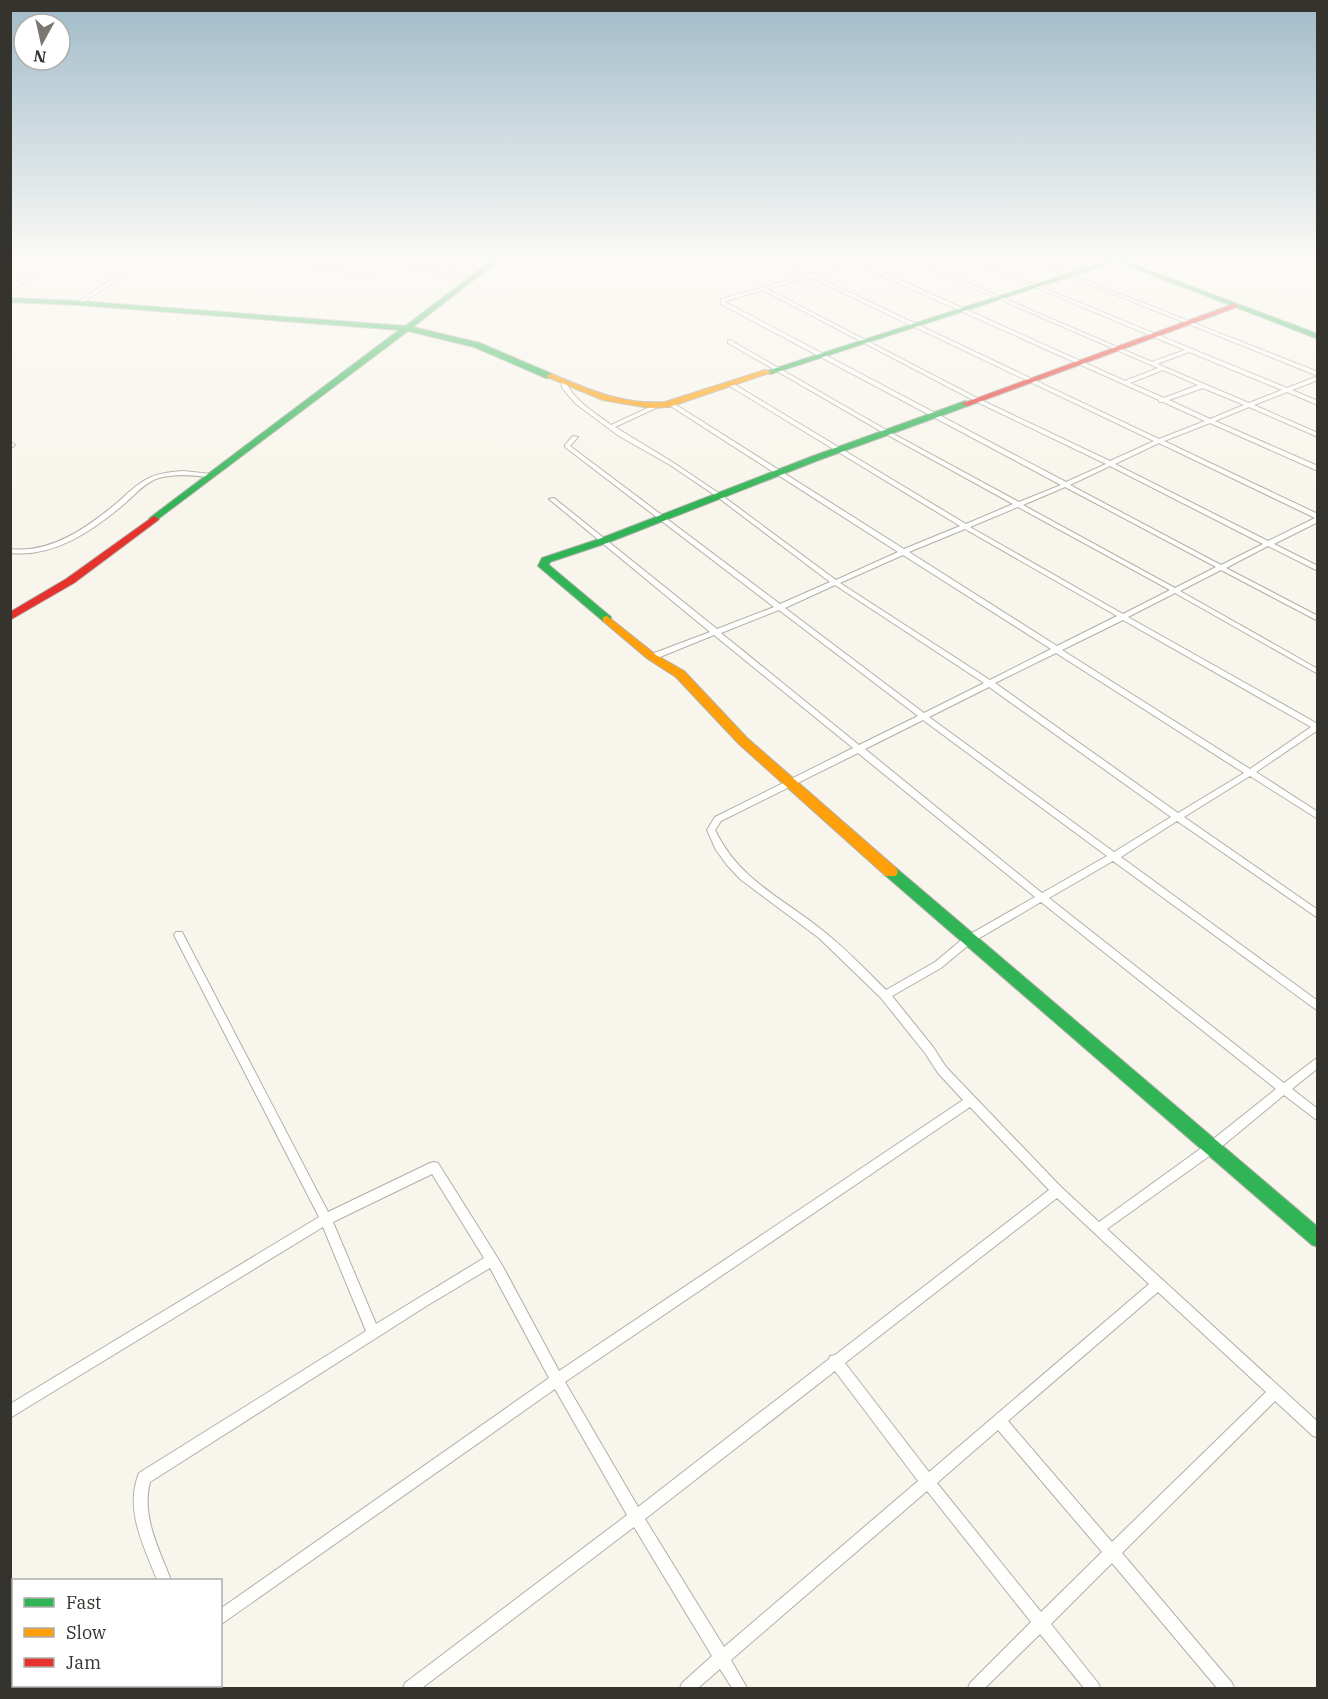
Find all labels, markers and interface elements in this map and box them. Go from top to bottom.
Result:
north arrow [12,12,72,72]
text: N [32,46,48,68]
legend [12,1579,222,1687]
text: Fast [66,1591,101,1614]
text: Slow [66,1621,106,1644]
text: Jam [66,1651,101,1674]

